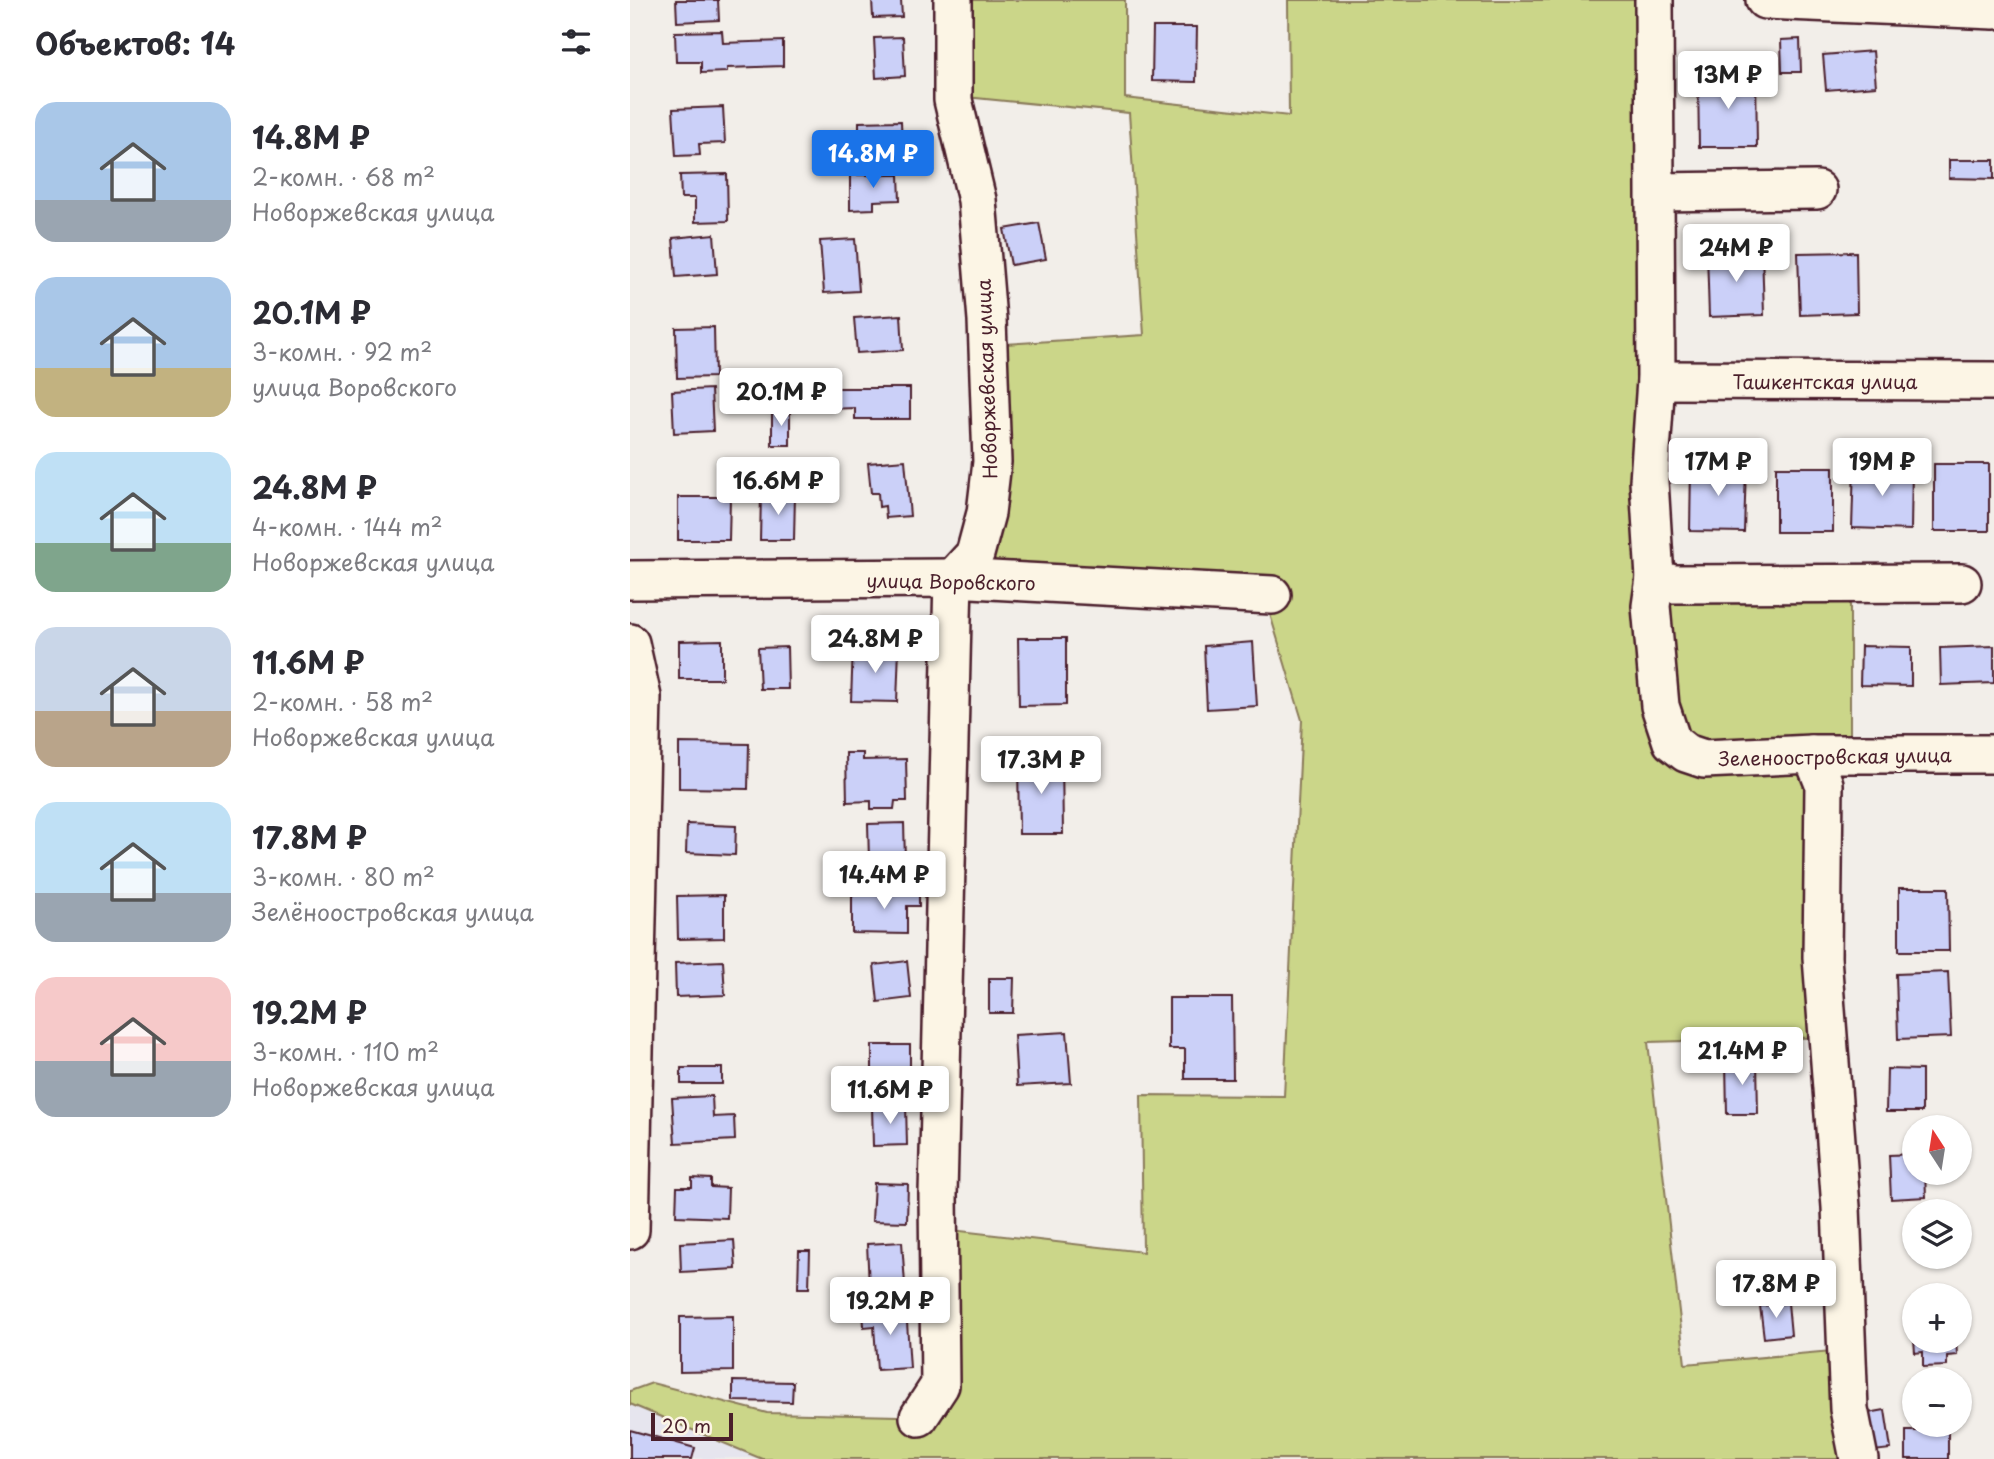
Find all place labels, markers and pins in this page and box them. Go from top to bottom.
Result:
pin: 13M ₽ [1679,52,1777,111]
pin: 14.8M ₽ [808,130,938,190]
pin: 24M ₽ [1687,224,1785,284]
pin: 20.1M ₽ [716,368,846,428]
pin: 17M ₽ [1669,438,1767,498]
pin: 19M ₽ [1833,438,1931,498]
pin: 16.6M ₽ [713,458,843,517]
pin: 24.8M ₽ [810,616,940,675]
pin: 17.3M ₽ [976,736,1106,796]
pin: 14.4M ₽ [819,852,949,911]
pin: 21.4M ₽ [1677,1028,1807,1087]
pin: 11.6M ₽ [825,1066,955,1126]
pin: 17.8M ₽ [1711,1260,1841,1320]
pin: 19.2M ₽ [825,1278,955,1337]

